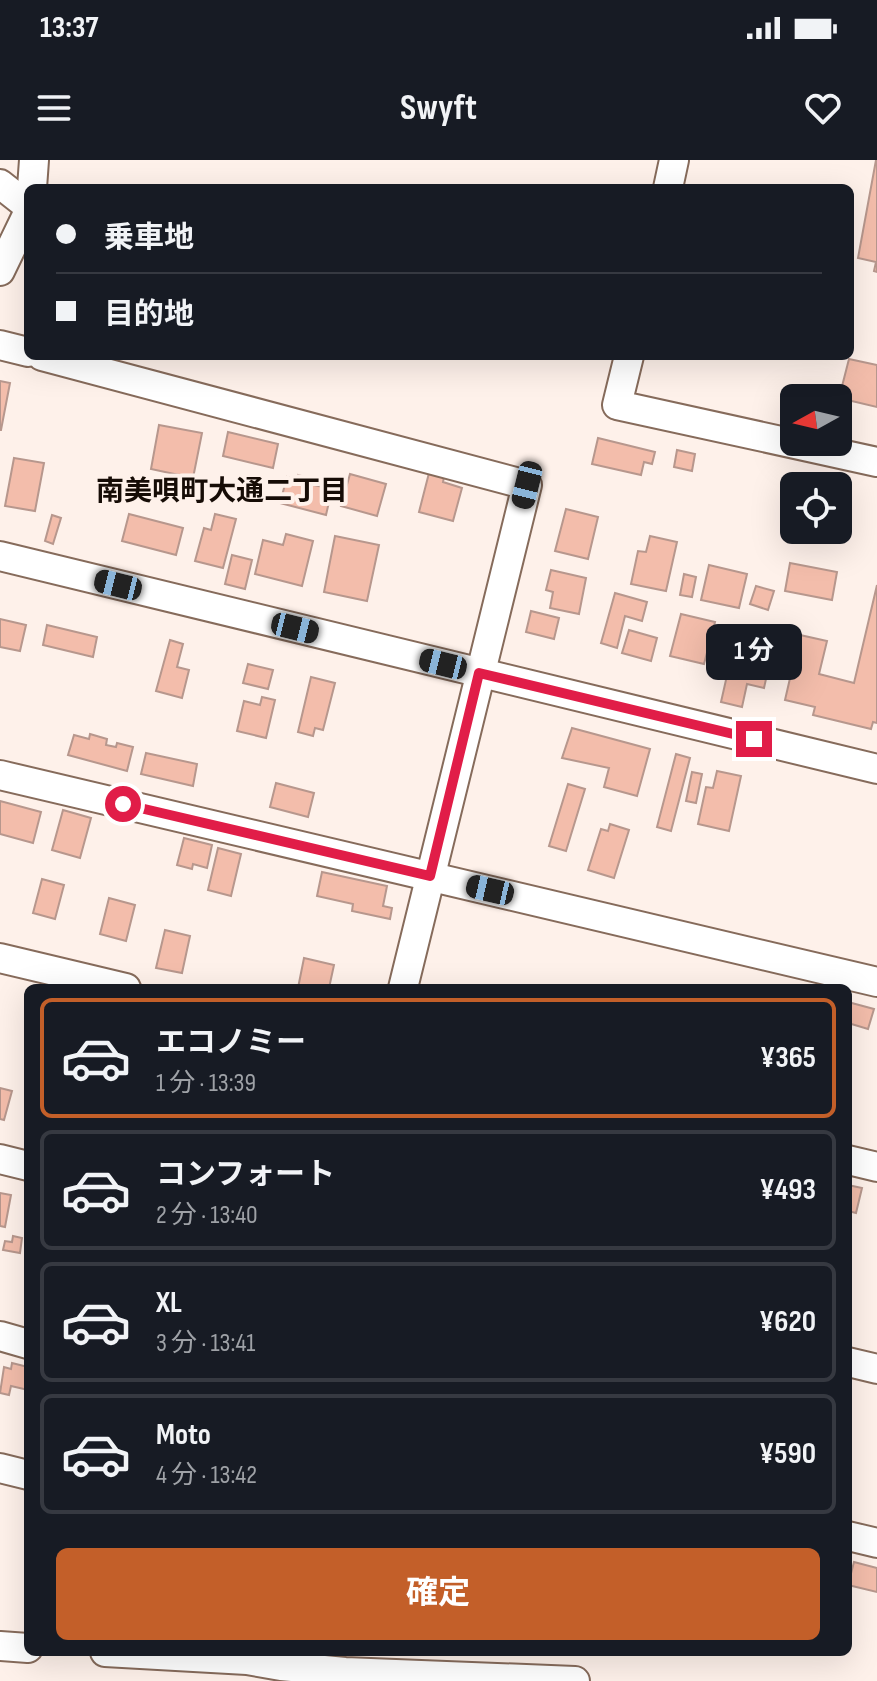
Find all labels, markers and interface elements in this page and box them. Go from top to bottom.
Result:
text: 13:37 [40,10,98,46]
icon: menu [32,86,76,130]
icon: heart [801,86,845,130]
text: Swyft [400,87,477,130]
text: 乗車地 [104,220,194,256]
text: 目的地 [104,297,194,333]
north arrow [780,384,852,456]
map controls [780,384,852,544]
car [510,459,544,511]
button: locate [780,472,852,544]
district label: 南美唄町大通二丁目 [96,475,348,508]
car [92,568,144,602]
car [269,611,321,645]
callout: 1 分 [706,623,802,679]
text: 1 分 [734,636,774,667]
car [417,647,469,681]
route end [736,721,772,757]
route start [105,786,141,822]
car [464,873,516,907]
icon: car [60,1022,132,1094]
text: エコノミー [156,1025,306,1061]
text: ¥365 [760,1040,816,1076]
text: 1 分 · 13:39 [156,1068,256,1099]
icon: car [60,1154,132,1226]
text: コンフォート [156,1157,335,1193]
text: ¥493 [759,1172,816,1208]
text: 2 分 · 13:40 [156,1200,258,1231]
text: XL [156,1285,182,1321]
icon: car [60,1286,132,1358]
text: ¥620 [759,1304,816,1340]
text: 3 分 · 13:41 [156,1328,255,1359]
text: Moto [156,1417,211,1453]
icon: car [60,1418,132,1490]
text: ¥590 [759,1436,816,1472]
text: 4 分 · 13:42 [156,1460,257,1491]
button: 確定 [56,1548,820,1640]

